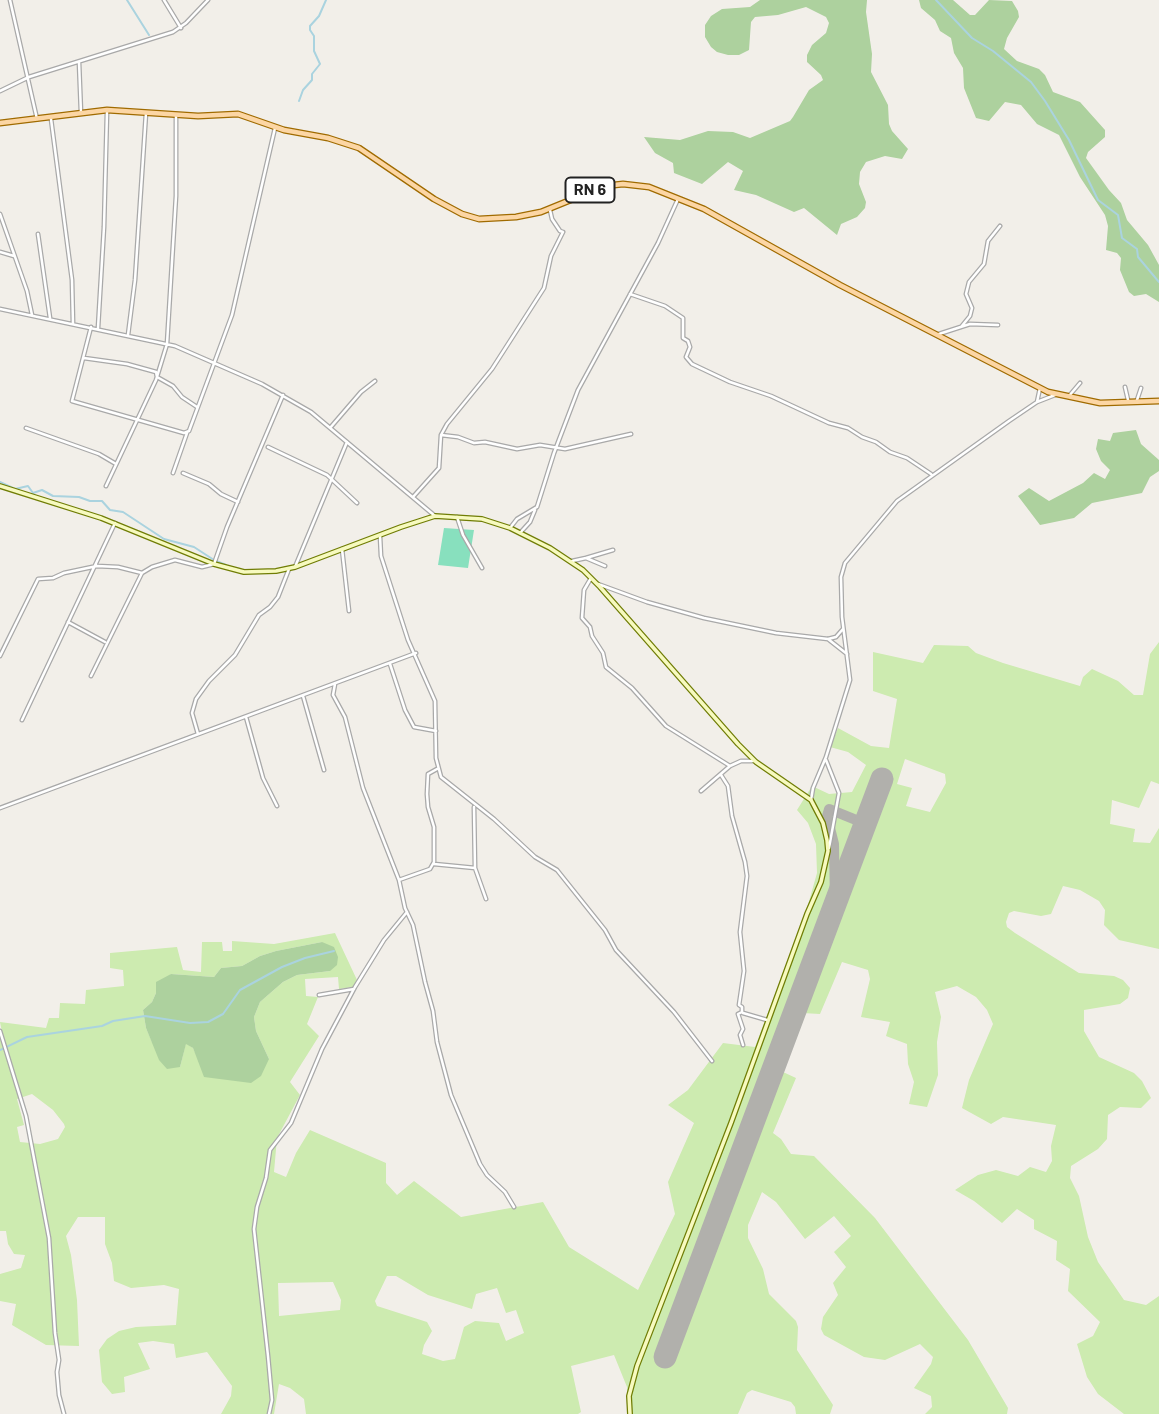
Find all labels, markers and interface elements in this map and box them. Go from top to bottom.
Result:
road number: RN 6 [566,178,614,202]

